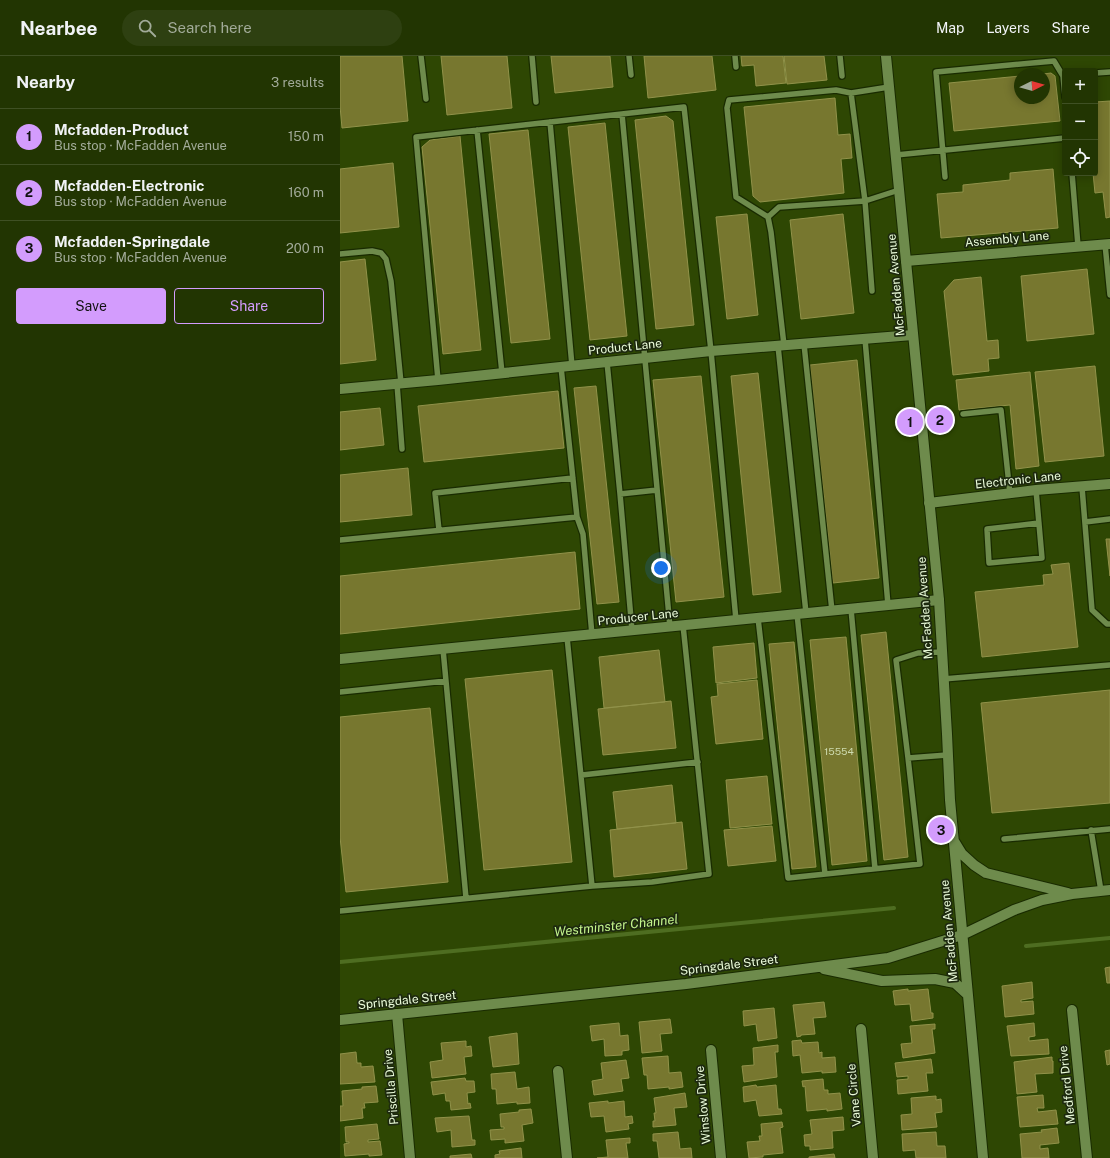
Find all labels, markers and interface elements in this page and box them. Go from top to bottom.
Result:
search box [122,10,402,46]
text: Nearbee [20,17,98,39]
icon: search [136,17,158,39]
text: Search here [168,19,252,36]
text: Map [936,20,964,36]
text: Layers [986,20,1030,36]
text: Share [1052,20,1090,36]
north arrow [1014,68,1050,104]
map controls [1062,68,1098,176]
button: + [1062,68,1098,104]
text: Nearby [16,72,75,92]
text: 3 results [271,75,324,90]
button: − [1062,104,1098,140]
text: Mcfadden-Product [54,121,189,138]
text: 1 [26,129,32,144]
text: 150 m [288,129,324,144]
text: Bus stop · McFadden Avenue [54,138,227,153]
button: locate [1062,140,1098,176]
text: Mcfadden-Electronic [54,177,205,194]
text: 2 [25,185,33,200]
text: 160 m [288,185,324,200]
text: Bus stop · McFadden Avenue [54,194,227,209]
street label: Assembly Lane [964,228,1050,250]
text: Mcfadden-Springdale [54,233,210,250]
street label: McFadden Avenue [885,233,907,337]
text: 3 [25,241,33,256]
text: 200 m [286,241,324,256]
text: Bus stop · McFadden Avenue [54,250,227,265]
button: Save [16,288,166,324]
button: Share [174,288,324,324]
street label: Product Lane [587,336,663,358]
pin: 2 [927,405,953,435]
pin: 1 [897,407,923,437]
street label: Electronic Lane [974,469,1062,491]
street label: McFadden Avenue [914,556,936,660]
your location [651,558,671,578]
street label: Producer Lane [597,606,679,628]
house number: 15554 [824,745,854,757]
pin: 3 [928,815,954,845]
street label: McFadden Avenue [938,879,960,983]
water label: Westminster Channel [553,912,679,939]
street label: Springdale Street [679,952,779,978]
street label: Springdale Street [357,988,457,1012]
street label: Medford Drive [1056,1045,1078,1125]
street label: Priscilla Drive [381,1048,401,1126]
street label: Vane Circle [844,1063,864,1127]
street label: Winslow Drive [693,1065,713,1145]

